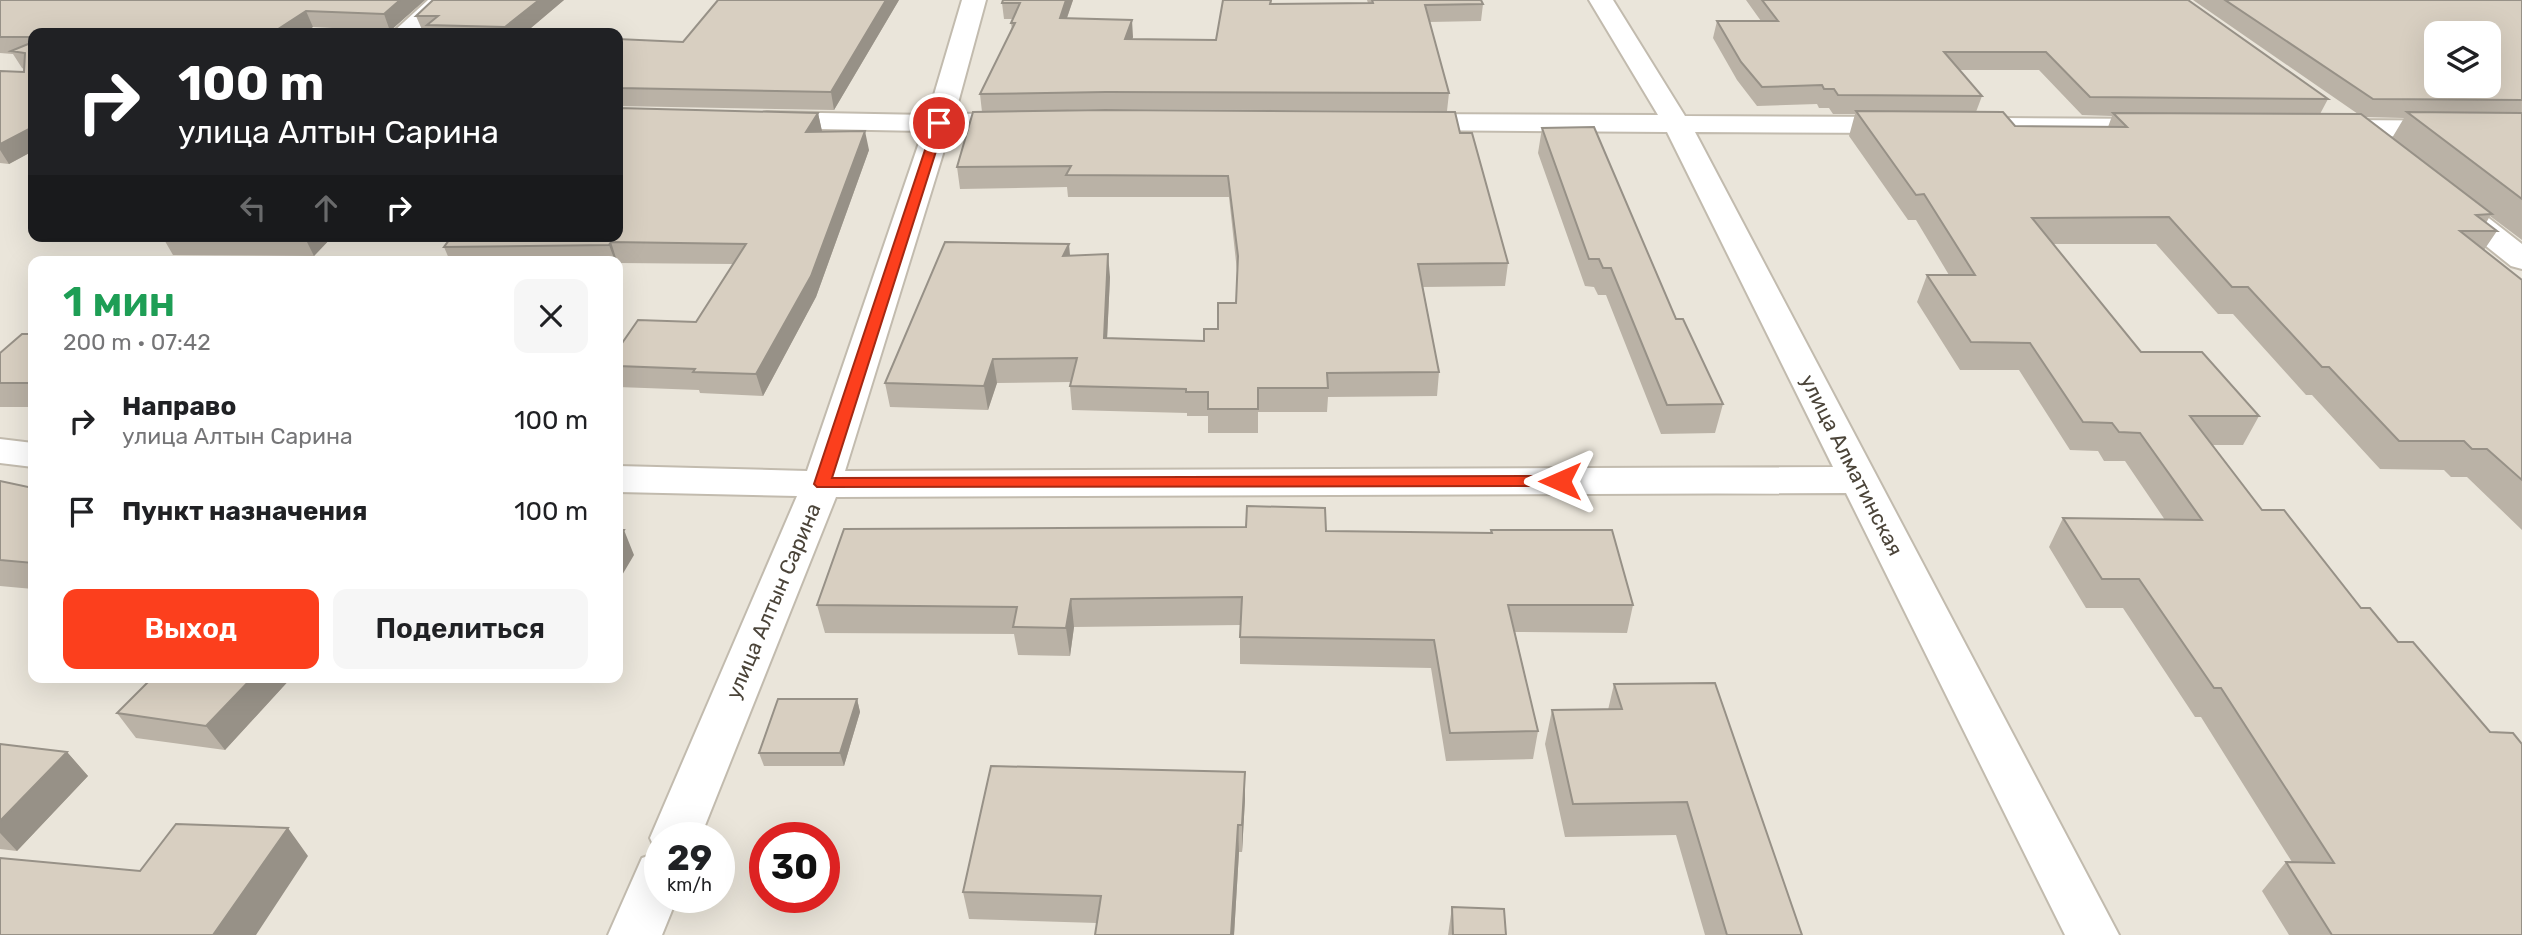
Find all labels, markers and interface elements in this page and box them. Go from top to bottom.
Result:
map controls [2424,21,2501,98]
button: layers [2424,21,2501,98]
text: 100 m [178,54,324,112]
icon: right [63,56,154,147]
pin [909,93,969,153]
icon: arrive [920,104,958,142]
text: улица Алтын Сарина [178,113,499,151]
icon: left [234,189,272,227]
icon: ahead [307,189,345,227]
icon: right [380,189,418,227]
text: 1 мин [63,277,175,327]
button: close [514,279,588,353]
text: 200 m · 07:42 [63,328,211,356]
street label: улица Алматинская [1795,370,1909,560]
text: Направо [122,391,236,422]
icon: right [63,402,101,440]
text: 100 m [514,405,588,436]
text: улица Алтын Сарина [122,422,353,450]
position arrow [1523,444,1597,518]
icon: arrive [63,493,101,531]
text: Пункт назначения [122,496,367,527]
text: 100 m [514,496,588,527]
street label: улица Алтын Сарина [720,499,826,703]
button: Выход [63,589,319,669]
button: Поделиться [333,589,588,669]
speed limit sign: 30 [749,822,840,913]
text: 29 [667,837,712,879]
text: km/h [667,874,712,896]

